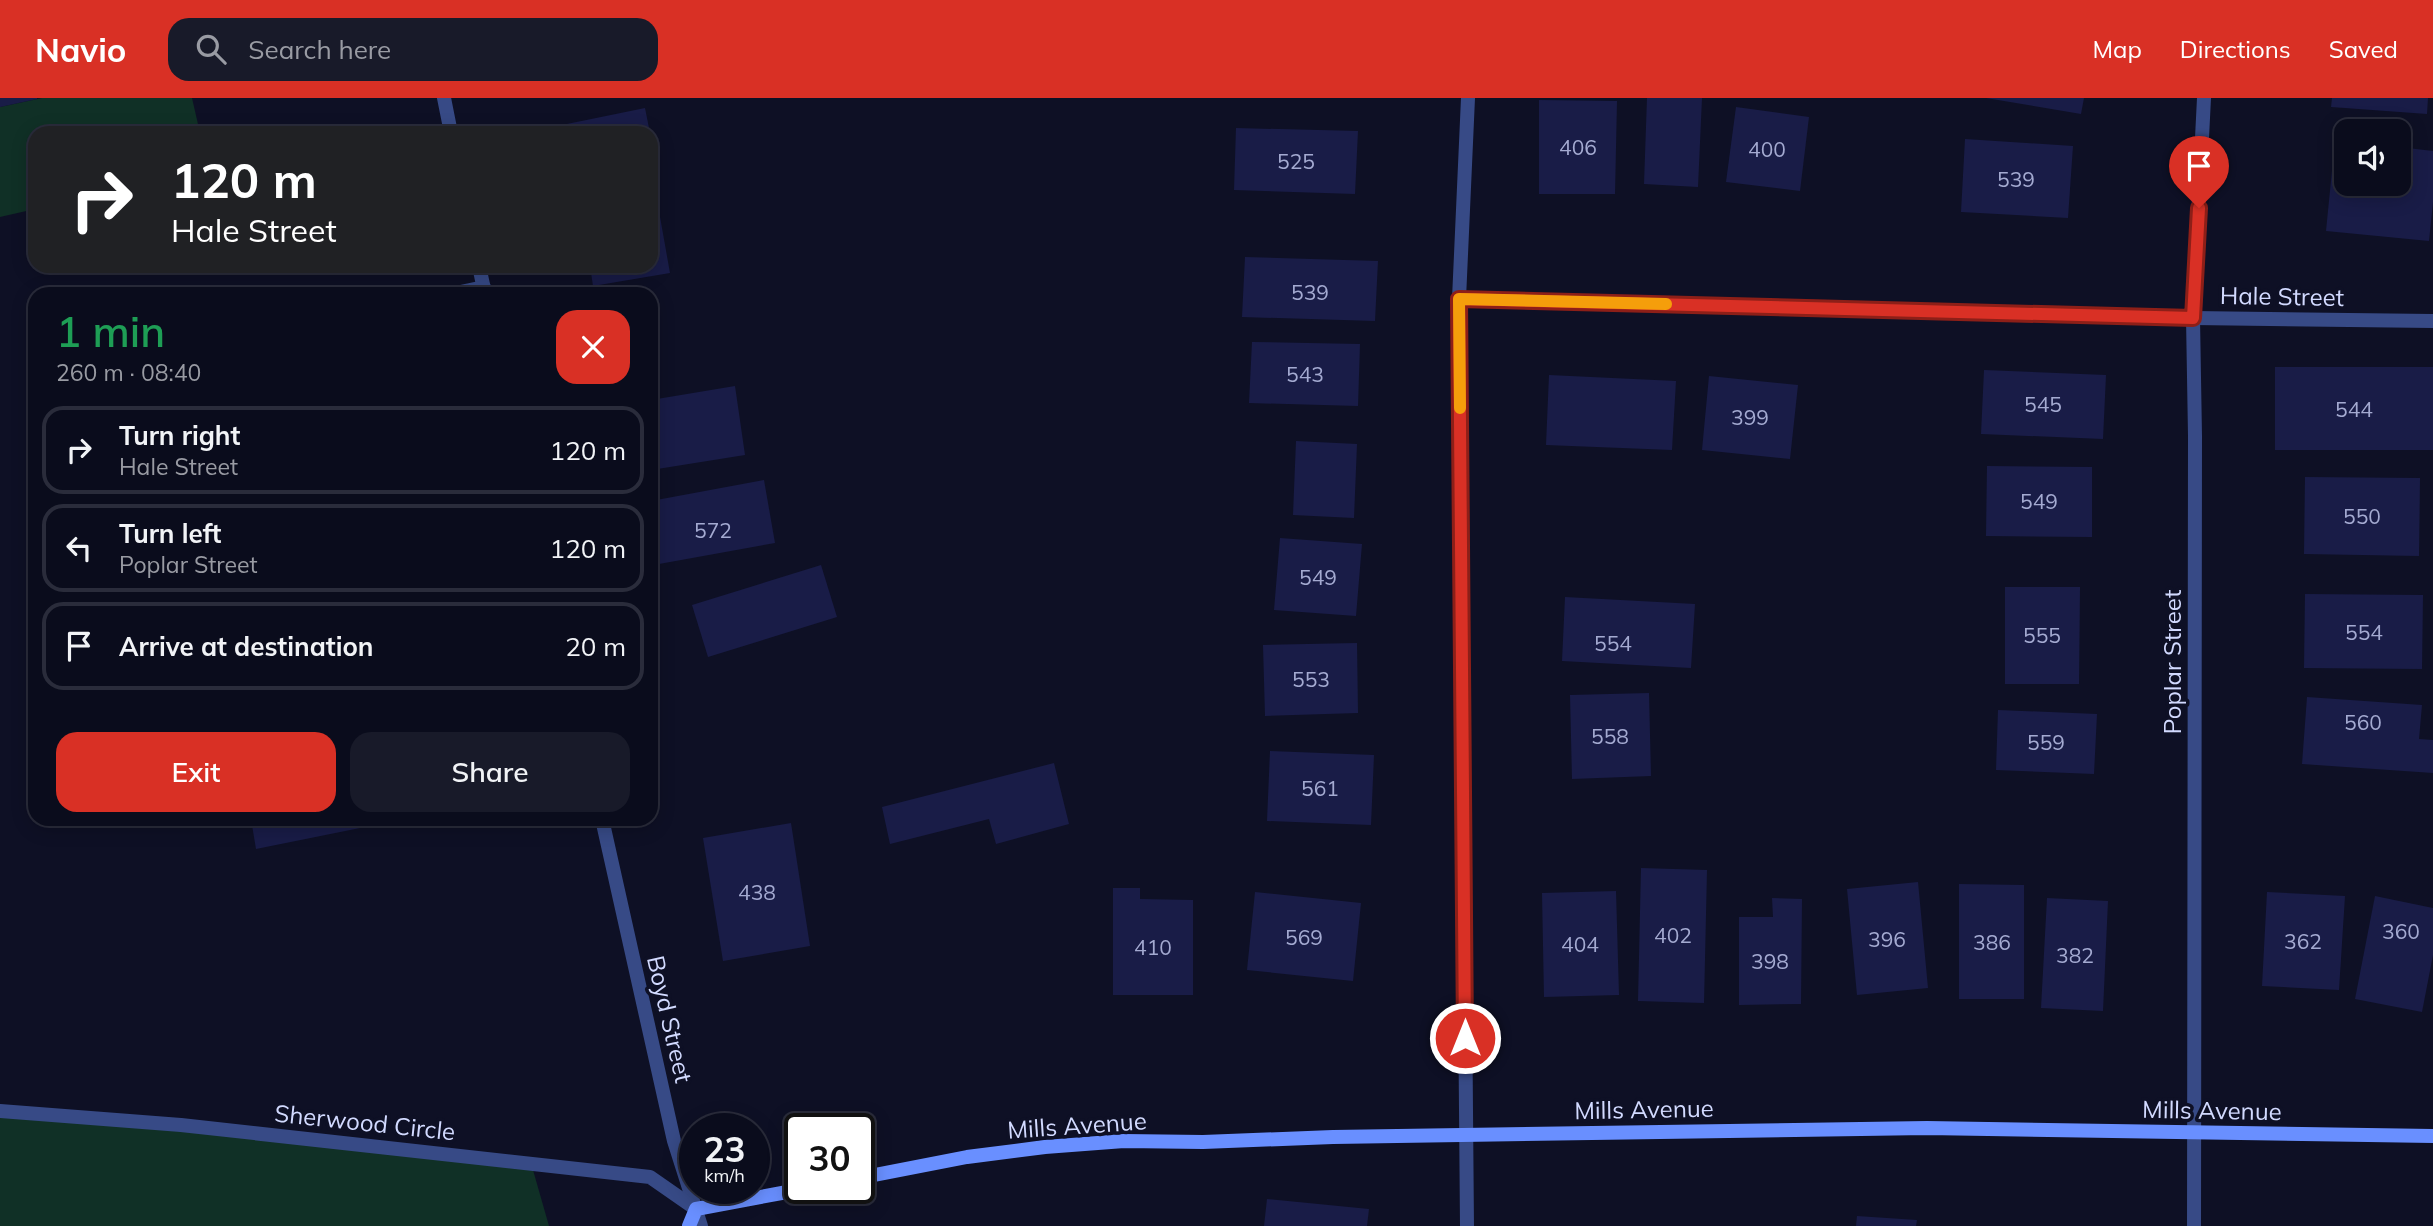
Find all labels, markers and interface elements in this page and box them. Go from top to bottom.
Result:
search box [168,18,658,81]
text: Navio [35,29,126,70]
icon: search [192,30,230,68]
text: Search here [248,33,391,66]
text: Map [2092,34,2142,64]
text: Directions [2180,34,2291,64]
text: Saved [2329,34,2398,64]
map controls [2334,119,2411,196]
button: sound [2334,119,2411,196]
house number: 406 [1559,134,1597,160]
house number: 400 [1748,136,1786,162]
pin [2169,136,2229,208]
icon: arrive [2180,147,2218,185]
house number: 525 [1277,148,1315,174]
text: 120 m [171,149,317,210]
icon: right [56,154,147,245]
house number: 539 [1997,166,2035,192]
text: Hale Street [171,210,337,250]
house number: 539 [1291,279,1329,305]
street label: Hale Street [2220,280,2344,312]
text: 1 min [56,305,165,358]
button: close [556,310,630,384]
text: 260 m · 08:40 [56,358,201,387]
house number: 543 [1286,361,1324,387]
house number: 545 [2024,391,2062,417]
house number: 544 [2335,396,2373,422]
house number: 399 [1731,404,1769,430]
text: Turn right [119,419,240,452]
icon: right [60,431,98,469]
text: 120 m [550,434,626,467]
text: Hale Street [119,452,238,481]
house number: 549 [2020,488,2058,514]
house number: 550 [2343,503,2381,529]
text: Turn left [119,517,221,550]
house number: 572 [694,517,732,543]
icon: left [60,529,98,567]
text: 120 m [550,532,626,565]
text: Poplar Street [119,550,258,579]
house number: 549 [1299,564,1337,590]
street label: Poplar Street [2157,590,2187,734]
house number: 554 [2345,619,2383,645]
house number: 555 [2023,622,2061,648]
icon: arrive [60,627,98,665]
text: Arrive at destination [119,630,374,663]
text: 20 m [565,630,626,663]
house number: 554 [1594,630,1632,656]
house number: 553 [1292,666,1330,692]
house number: 560 [2344,709,2382,735]
house number: 558 [1591,723,1629,749]
house number: 559 [2027,729,2065,755]
button: Exit [56,732,336,812]
button: Share [350,732,630,812]
house number: 561 [1301,775,1339,801]
house number: 438 [738,879,776,905]
house number: 360 [2382,918,2420,944]
house number: 402 [1654,922,1692,948]
house number: 569 [1285,924,1323,950]
house number: 396 [1868,926,1906,952]
house number: 362 [2284,928,2322,954]
house number: 386 [1973,929,2011,955]
house number: 404 [1561,931,1599,957]
house number: 410 [1134,934,1172,960]
house number: 382 [2056,942,2094,968]
house number: 398 [1751,948,1789,974]
street label: Boyd Street [641,953,699,1085]
position arrow [1428,1001,1502,1075]
street label: Mills Avenue [1574,1093,1714,1125]
street label: Mills Avenue [2142,1094,2282,1126]
street label: Sherwood Circle [273,1098,457,1146]
street label: Mills Avenue [1006,1105,1148,1145]
speed limit sign: 30 [784,1113,875,1204]
text: 23 [703,1127,746,1171]
text: km/h [704,1164,745,1187]

